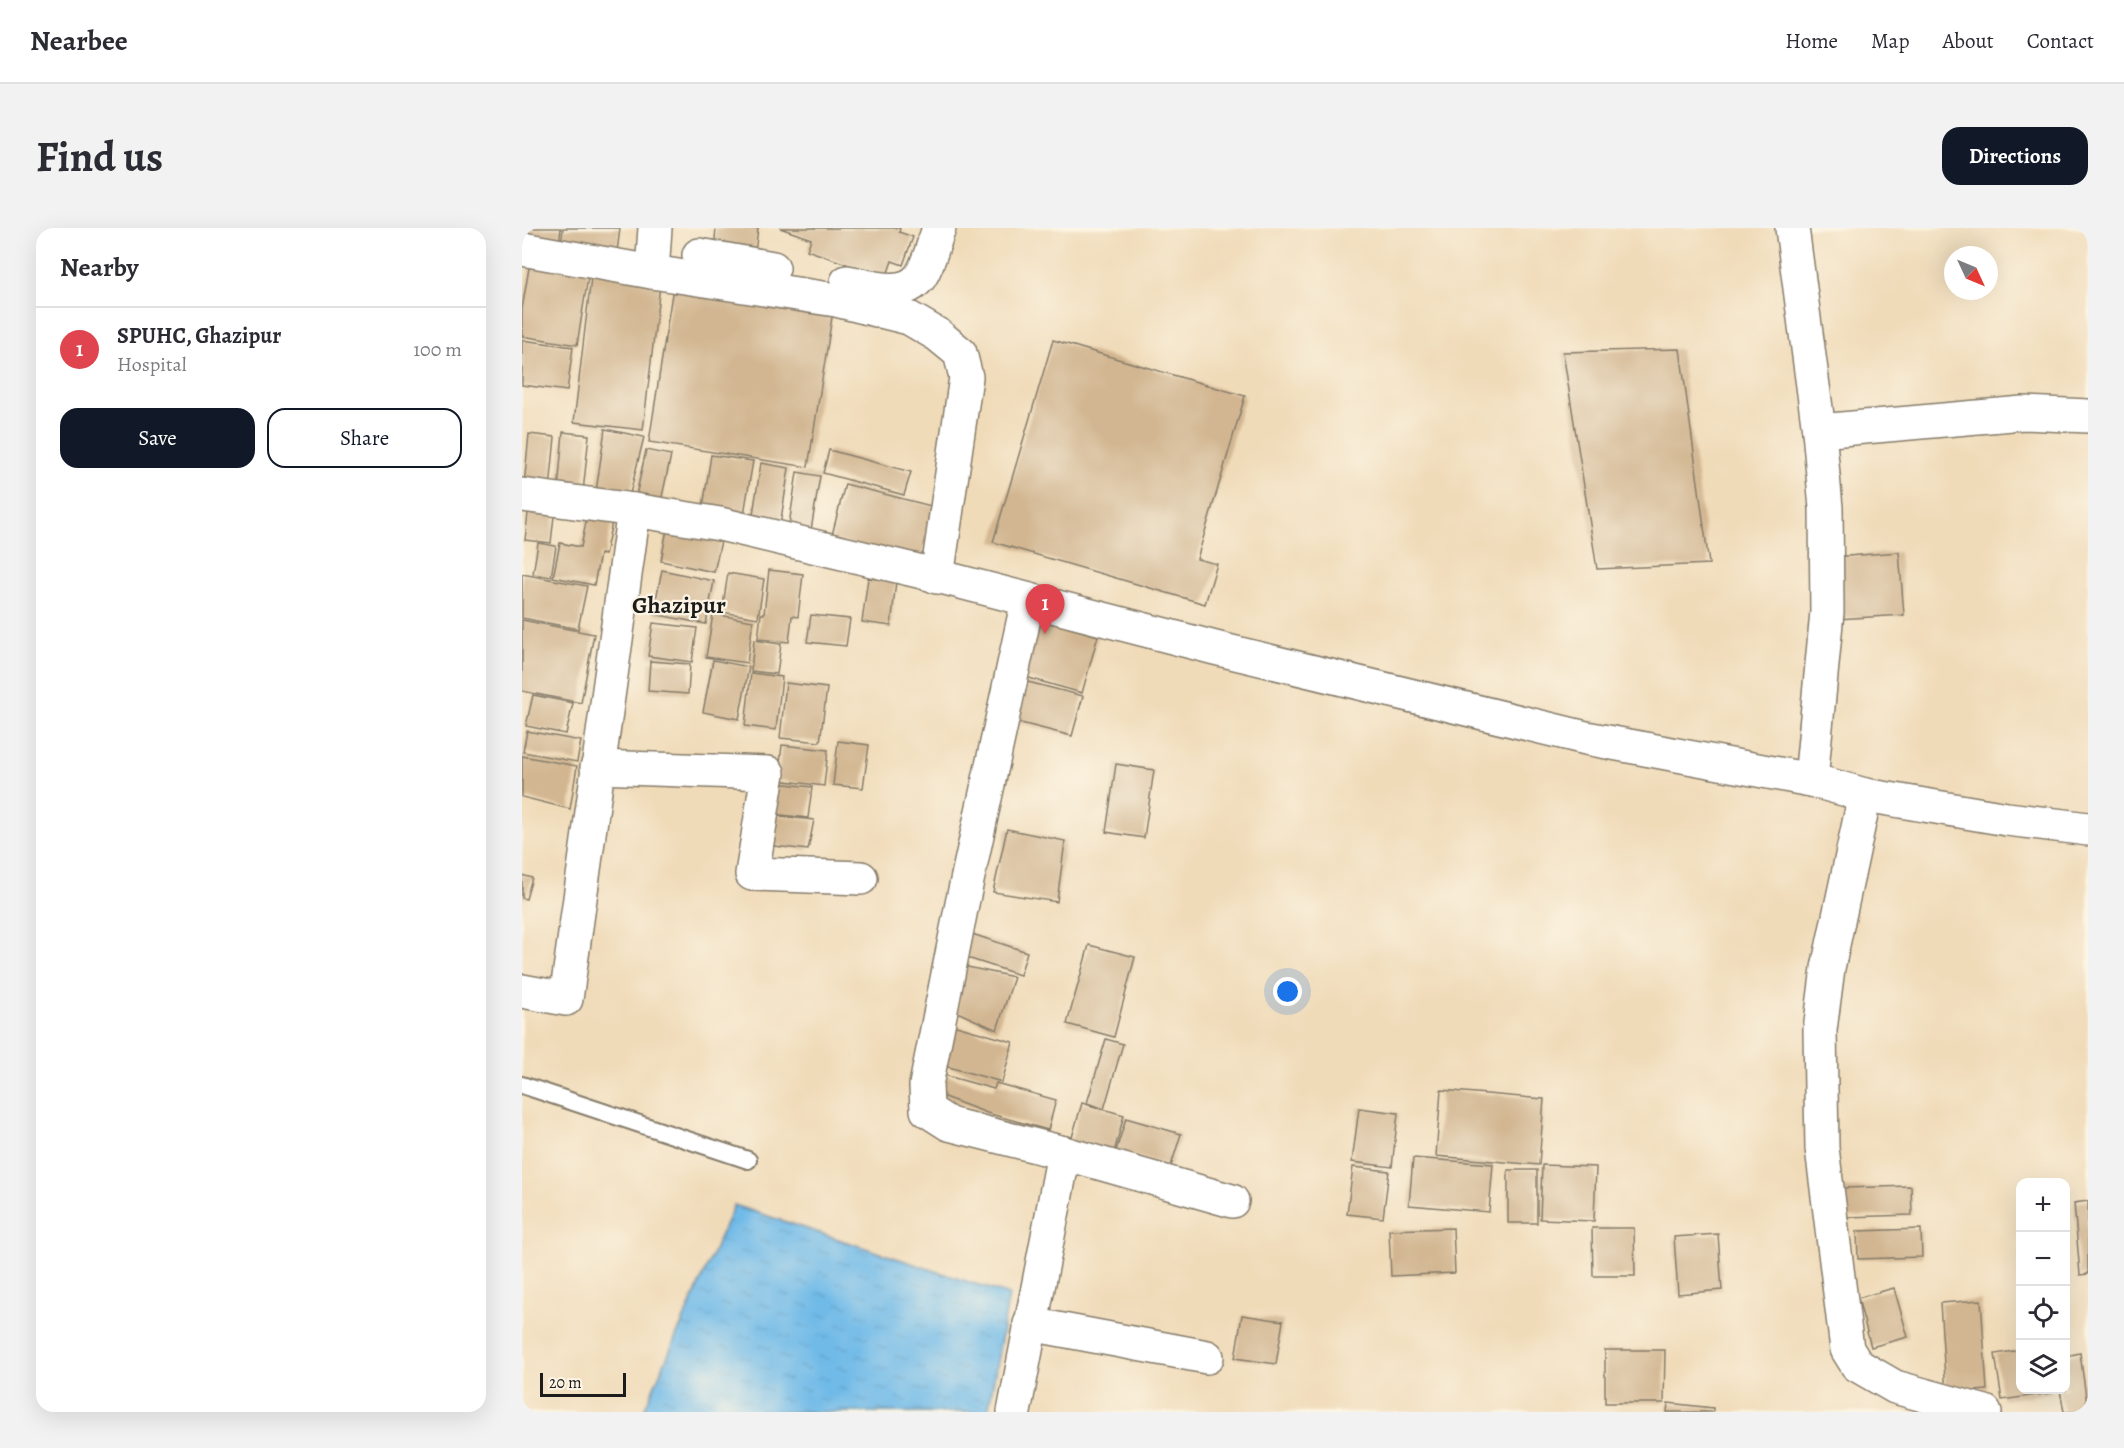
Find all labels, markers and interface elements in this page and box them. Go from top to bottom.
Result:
text: Nearbee [30,22,128,60]
text: Home [1785,27,1838,55]
text: Map [1871,27,1909,55]
text: About [1942,27,1994,55]
text: Contact [2027,27,2094,55]
button: Directions [1942,127,2088,185]
text: Find us [36,128,163,185]
north arrow [1944,246,1998,300]
text: Nearby [60,250,139,285]
text: SPUHC, Ghazipur [117,321,281,351]
text: 1 [76,336,83,363]
text: 100 m [413,336,462,363]
text: Hospital [117,351,187,378]
button: Save [60,408,255,468]
button: Share [267,408,462,468]
pin: 1 [1026,584,1064,634]
district label: Ghazipur [632,589,726,621]
your location [1273,977,1302,1006]
map controls [2016,1178,2070,1394]
button: + [2016,1178,2070,1232]
button: − [2016,1232,2070,1286]
button: locate [2016,1286,2070,1340]
button: layers [2016,1340,2070,1394]
scale bar [540,1370,626,1398]
text: 20 m [549,1372,582,1394]

